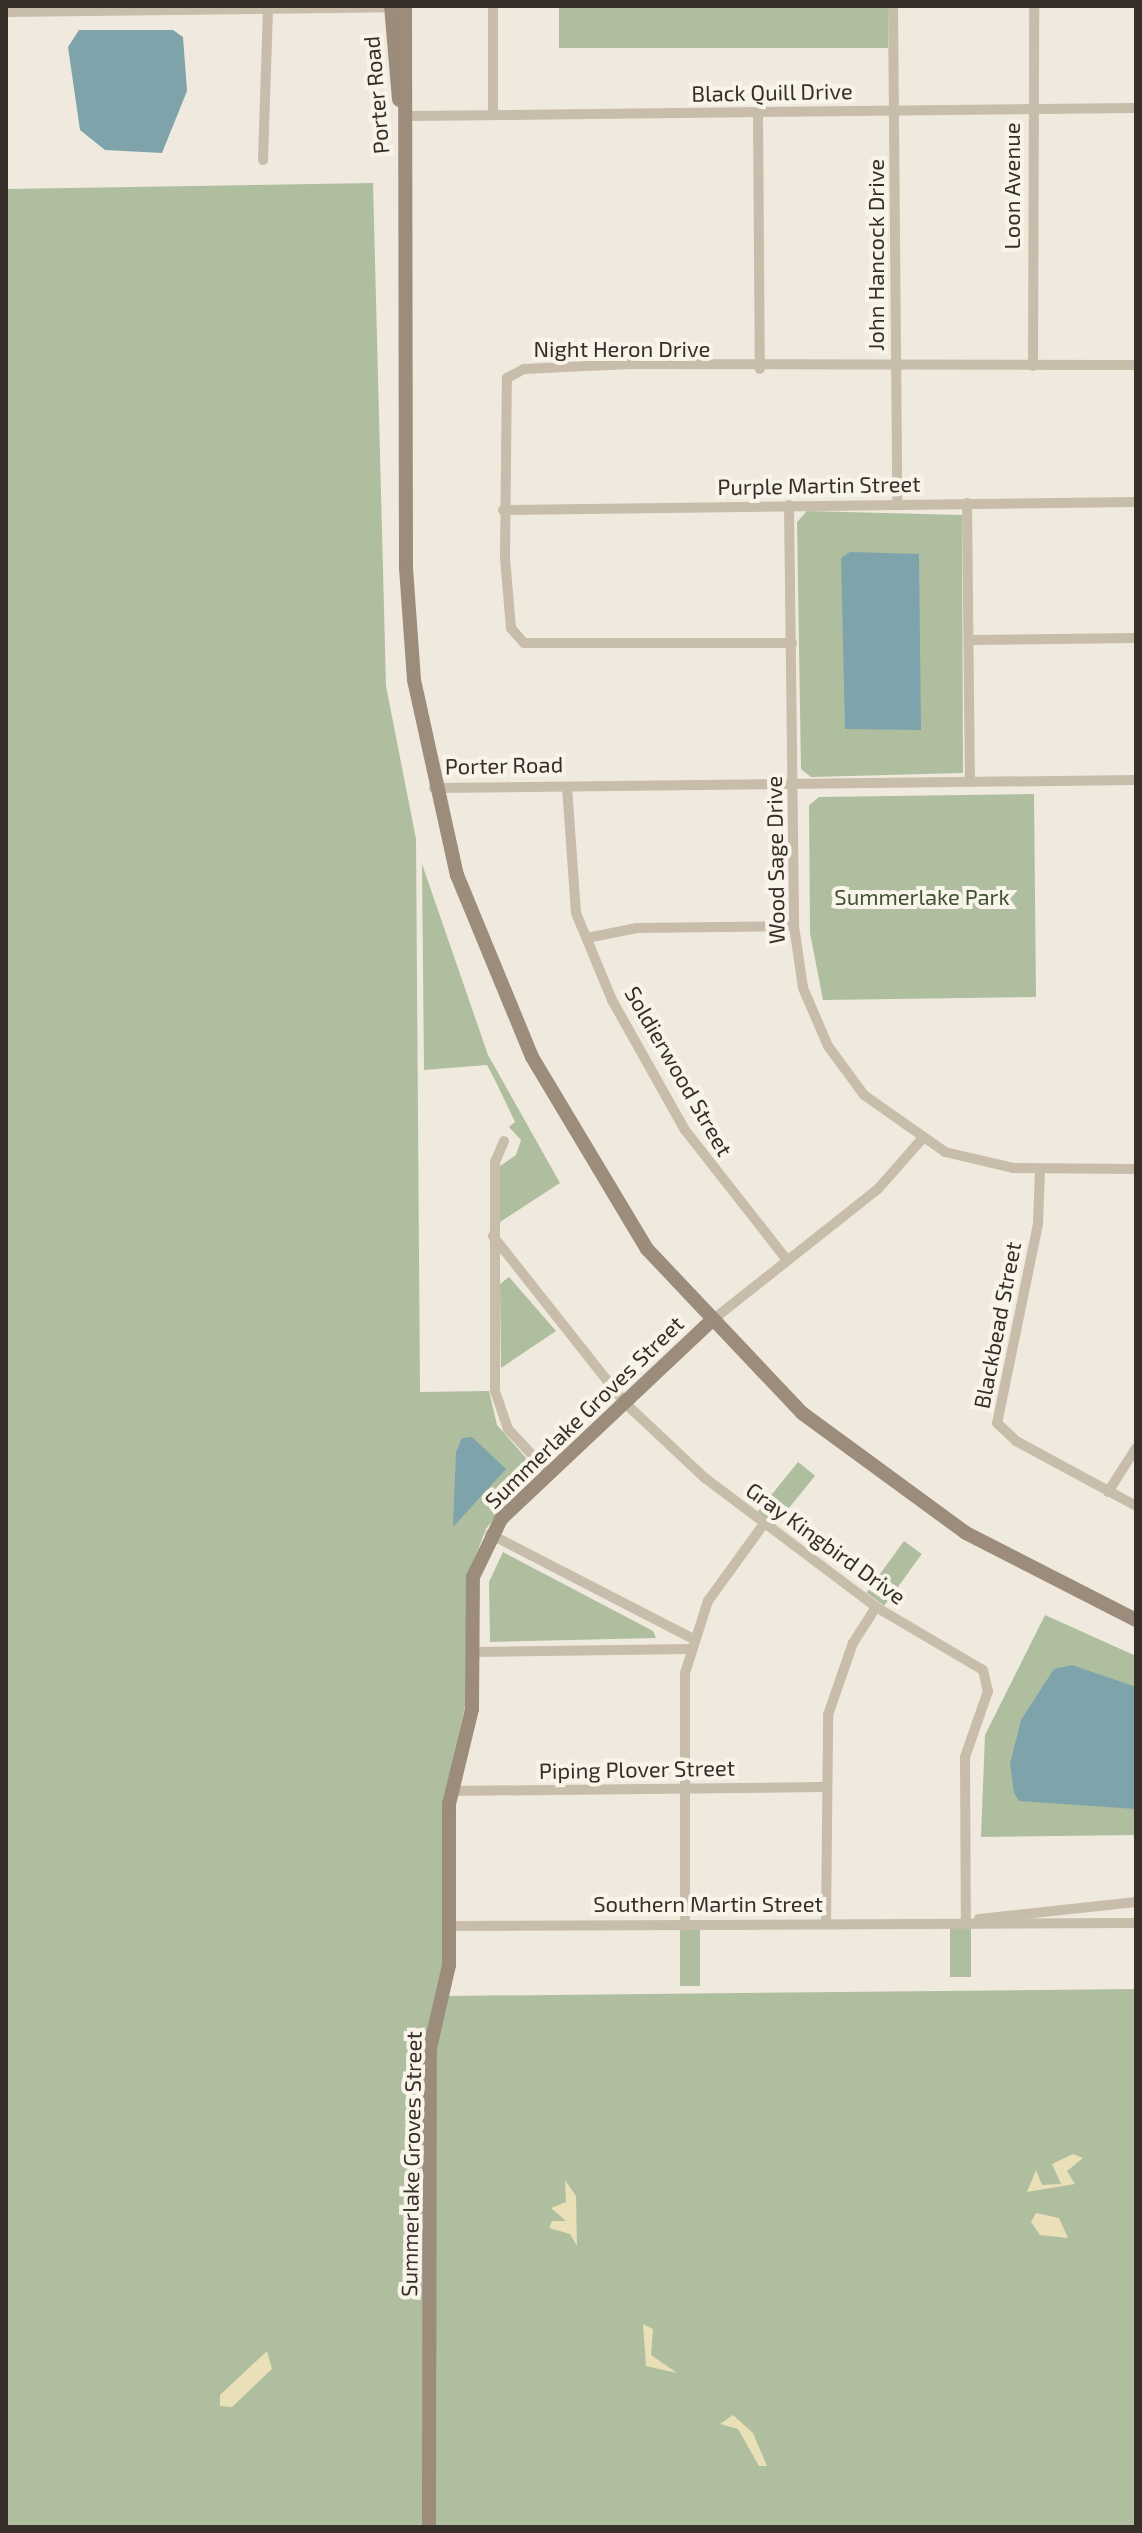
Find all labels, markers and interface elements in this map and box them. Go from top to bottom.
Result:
street label: Porter Road [358,35,394,155]
street label: Black Quill Drive [691,77,853,107]
street label: Loon Avenue [999,122,1025,250]
street label: John Hancock Drive [863,159,889,351]
street label: Night Heron Drive [534,336,710,362]
street label: Purple Martin Street [717,470,921,500]
street label: Porter Road [444,751,564,779]
street label: Wood Sage Drive [760,776,790,944]
park label: Summerlake Park [834,884,1010,910]
street label: Soldierwood Street [620,981,738,1161]
street label: Blackbead Street [968,1239,1026,1411]
street label: Summerlake Groves Street [479,1310,689,1514]
street label: Gray Kingbird Drive [741,1476,911,1610]
street label: Piping Plover Street [538,1754,736,1784]
street label: Southern Martin Street [593,1891,823,1917]
street label: Summerlake Groves Street [395,2031,427,2297]

